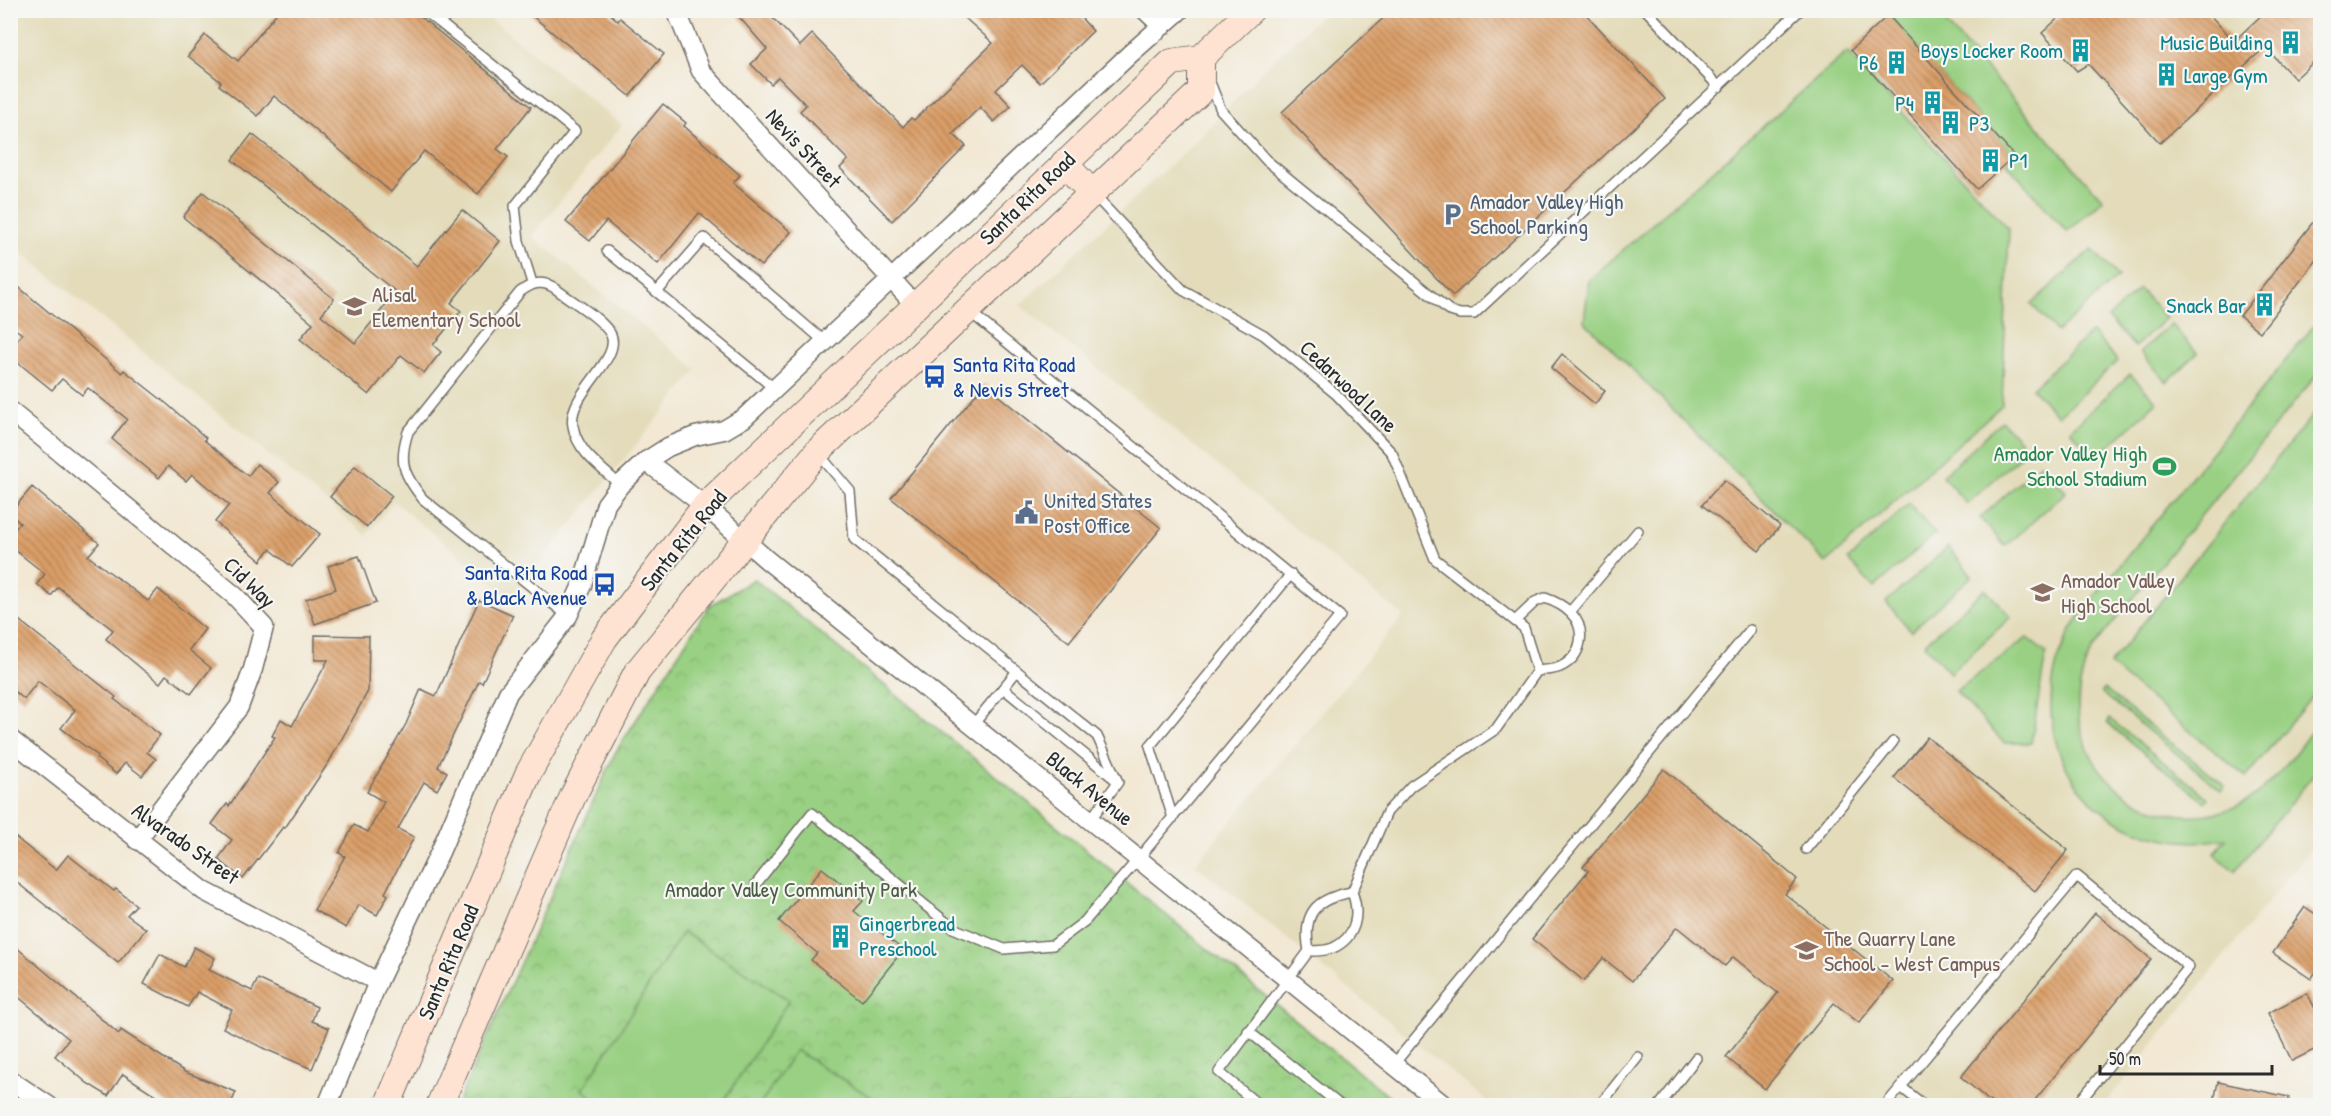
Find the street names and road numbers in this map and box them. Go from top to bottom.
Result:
street label: Nevis Street [759,102,849,195]
street label: Santa Rita Road [973,144,1082,251]
street label: Cedarwood Lane [1294,333,1405,439]
street label: Santa Rita Road [633,483,733,597]
street label: Cid Way [217,550,283,614]
street label: Black Avenue [1040,744,1140,833]
street label: Alvarado Street [126,795,246,891]
street label: Santa Rita Road [410,900,486,1024]

